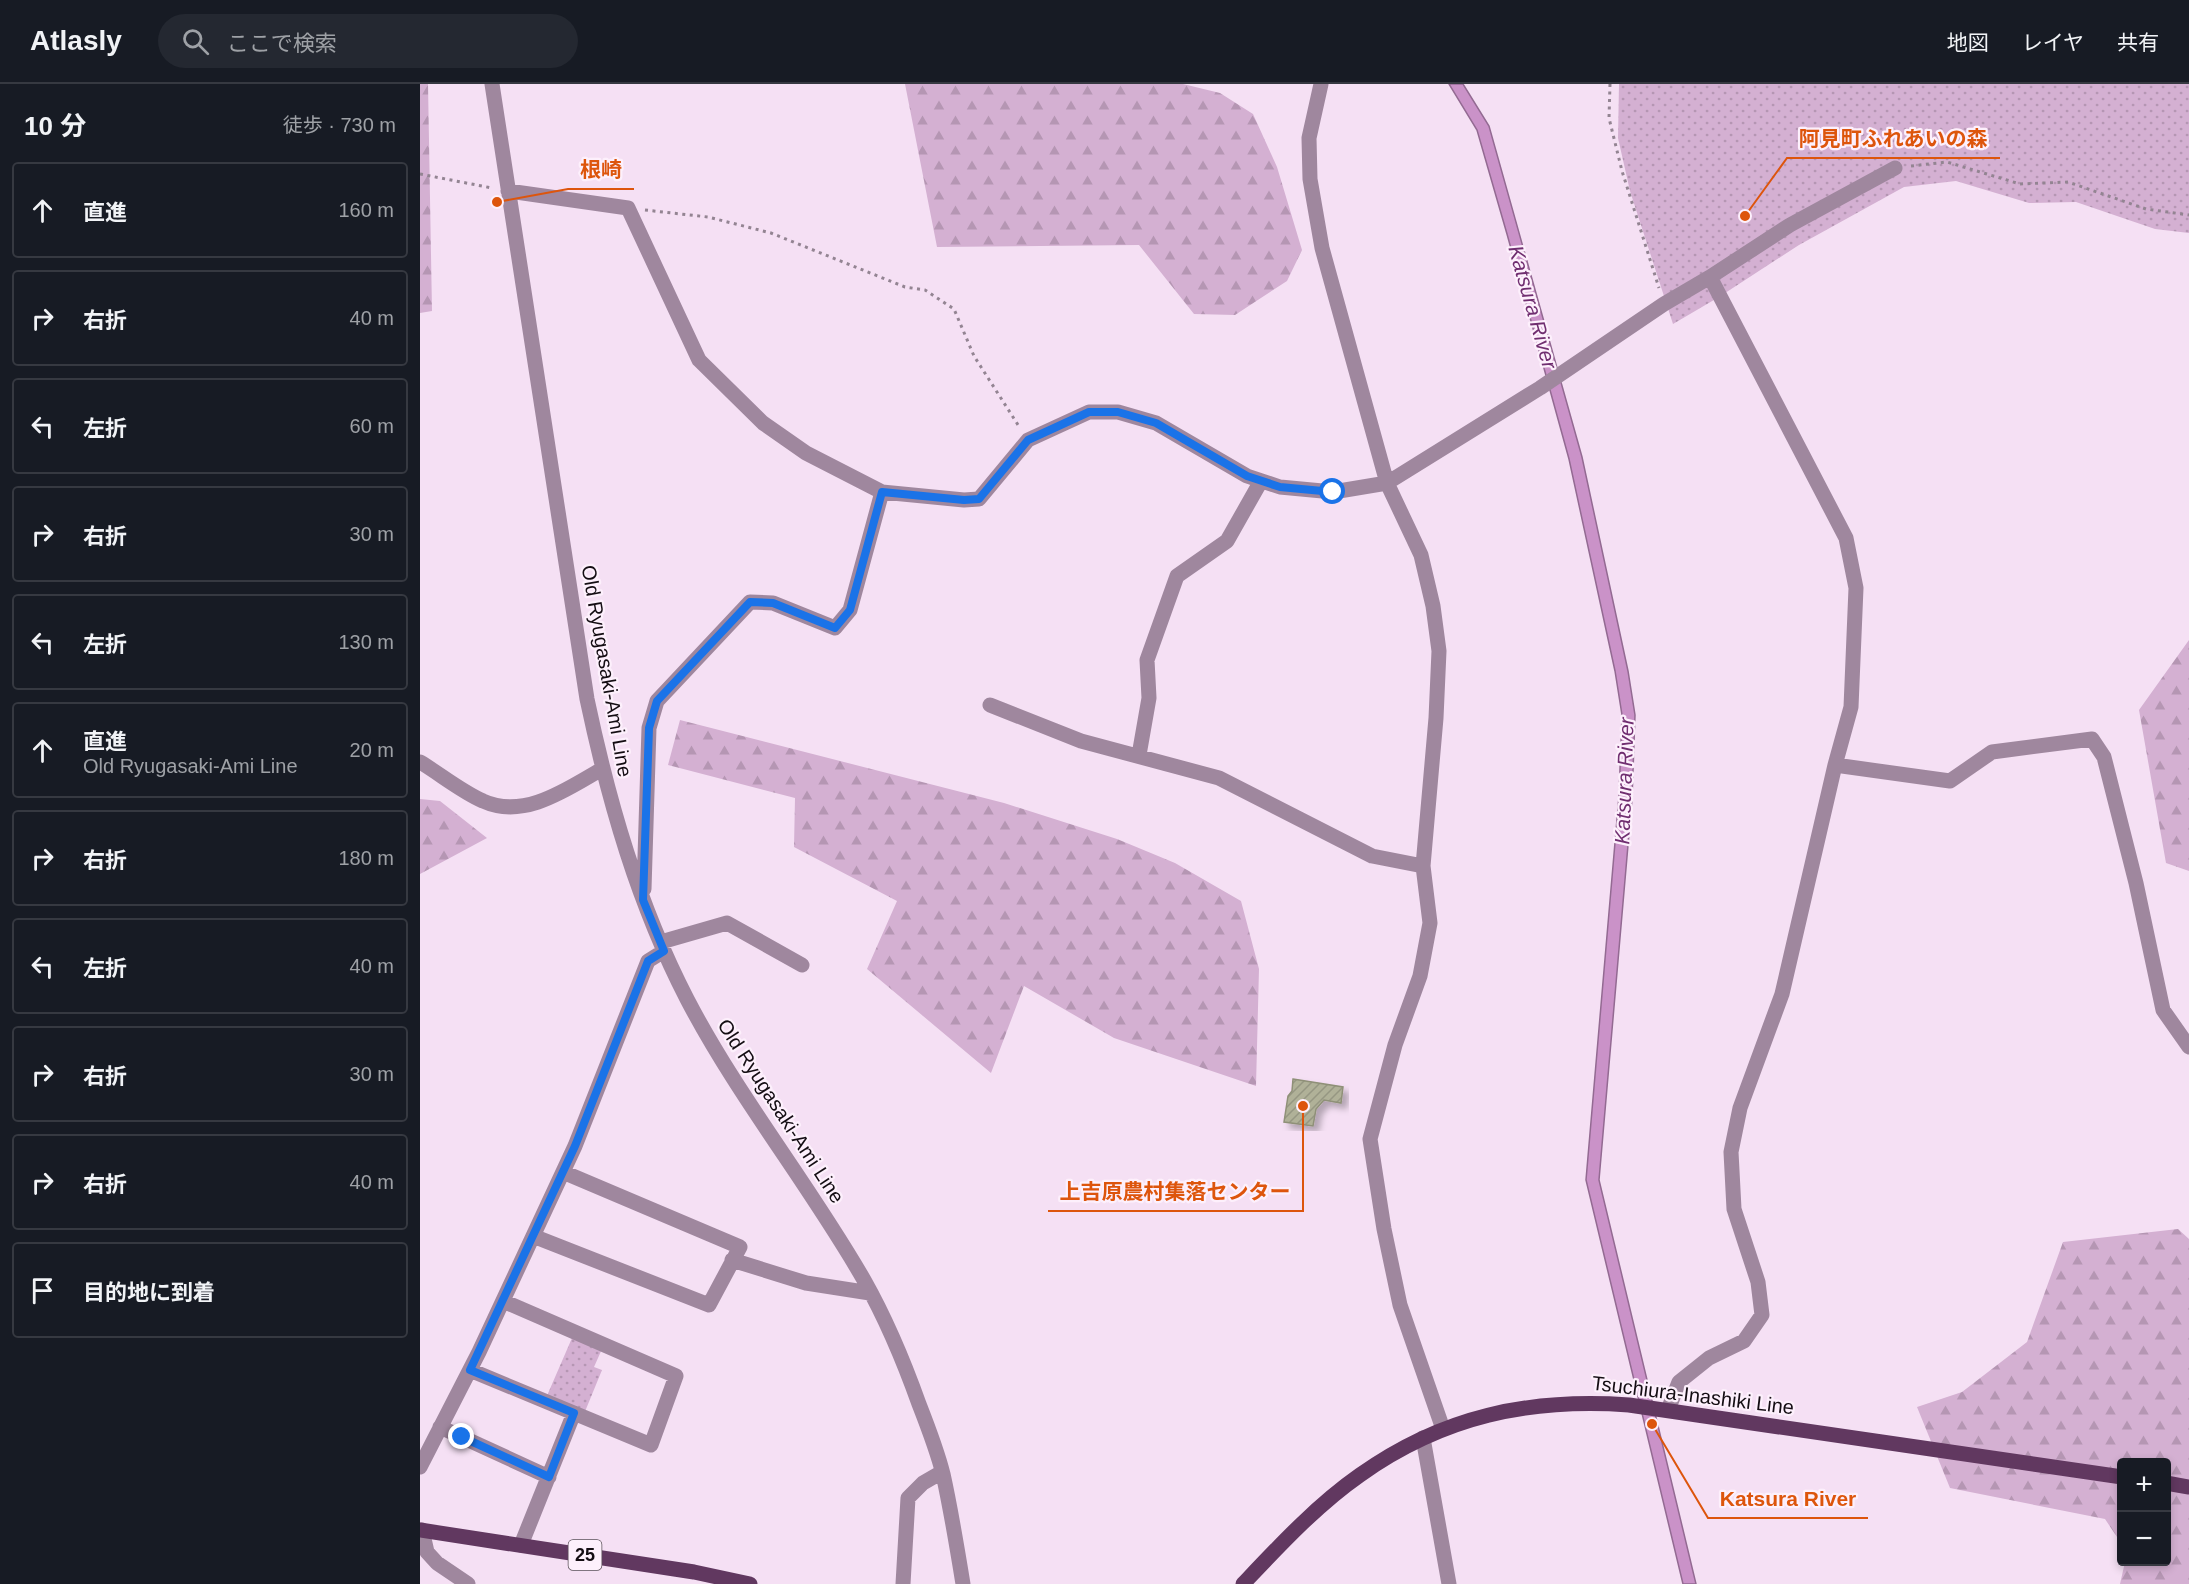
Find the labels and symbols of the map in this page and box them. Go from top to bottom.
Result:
callout: 阿見町ふれあいの森 [1787,119,2000,158]
text: 阿見町ふれあいの森 [1799,127,1988,150]
callout: 根崎 [568,150,634,189]
text: 根崎 [580,158,622,181]
water label: Katsura River [1504,243,1562,372]
route start [1319,478,1345,504]
street label: Old Ryugasaki-Ami Line [578,563,636,779]
water label: Katsura River [1610,716,1638,845]
street label: Old Ryugasaki-Ami Line [713,1015,849,1207]
callout: 上吉原農村集落センター [1048,1172,1303,1211]
text: 上吉原農村集落センター [1060,1180,1291,1203]
street label: Tsuchiura-Inashiki Line [1591,1372,1795,1418]
route end [448,1423,474,1449]
callout: Katsura River [1708,1479,1868,1518]
text: Katsura River [1720,1487,1856,1510]
road number: 25 [568,1540,602,1570]

